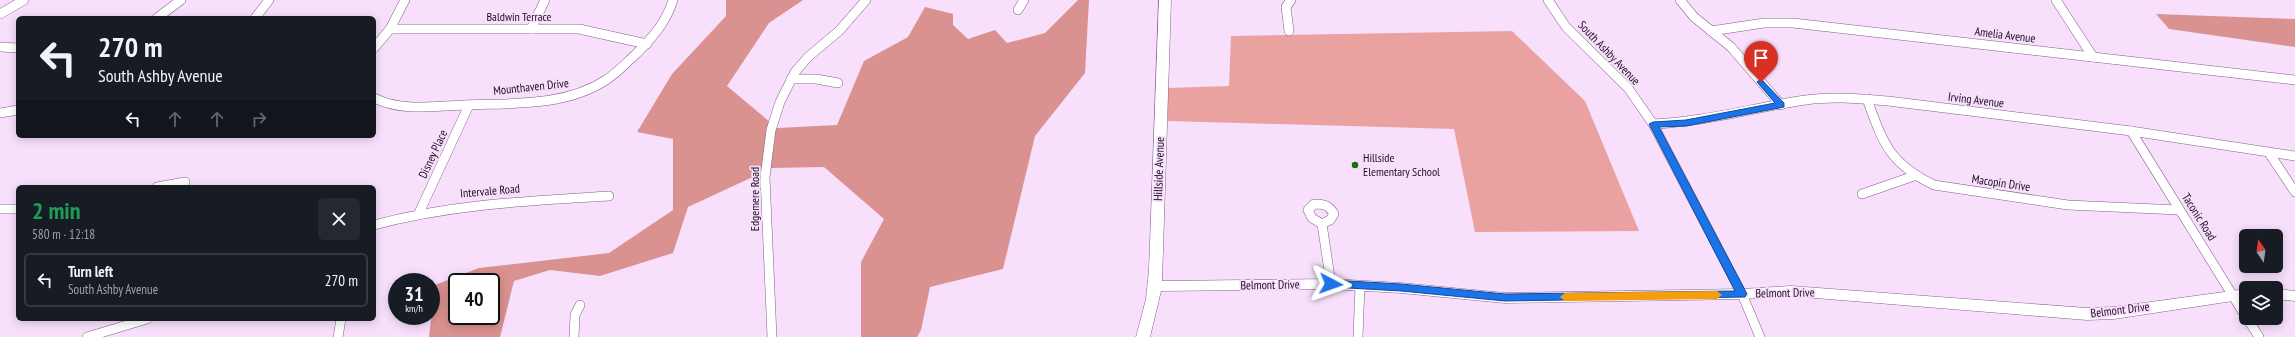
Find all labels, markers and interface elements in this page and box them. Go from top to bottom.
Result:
street label: Baldwin Terrace [486,9,552,24]
street label: South Ashby Avenue [1575,18,1644,88]
street label: Amelia Avenue [1974,23,2036,46]
text: 270 m [98,28,162,65]
icon: left [32,32,84,84]
pin [1744,41,1778,82]
icon: arrive [1750,47,1772,69]
text: South Ashby Avenue [98,64,223,87]
street label: Mounthaven Drive [492,75,570,98]
street label: Irving Avenue [1947,89,2005,110]
icon: left [122,108,144,130]
icon: ahead [164,108,186,130]
icon: ahead [206,108,228,130]
icon: right [248,108,270,130]
street label: Disney Place [415,127,450,180]
street label: Hillside Avenue [1150,137,1167,201]
place label: Hillside Elementary School [1363,150,1440,179]
marker: Hillside Elementary School [1350,160,1360,170]
street label: Edgemere Road [747,167,762,231]
street label: Macopin Drive [1971,171,2031,194]
street label: Intervale Road [460,180,520,201]
street label: Taconic Road [2179,190,2220,243]
text: 2 min [32,195,80,226]
button: close [318,198,360,240]
text: 580 m · 12:18 [32,226,95,243]
north arrow [2239,229,2283,273]
map controls [2239,229,2283,325]
text: Turn left [68,262,113,281]
position arrow [1310,263,1352,305]
icon: left [34,269,56,291]
text: 270 m [325,271,358,290]
speed limit sign: 40 [448,273,500,325]
street label: Belmont Drive [1240,276,1300,293]
text: South Ashby Avenue [68,281,158,298]
text: 31 [404,281,424,307]
button: layers [2239,281,2283,325]
street label: Belmont Drive [1755,284,1815,301]
street label: Belmont Drive [2090,298,2150,321]
text: km/h [405,302,423,315]

